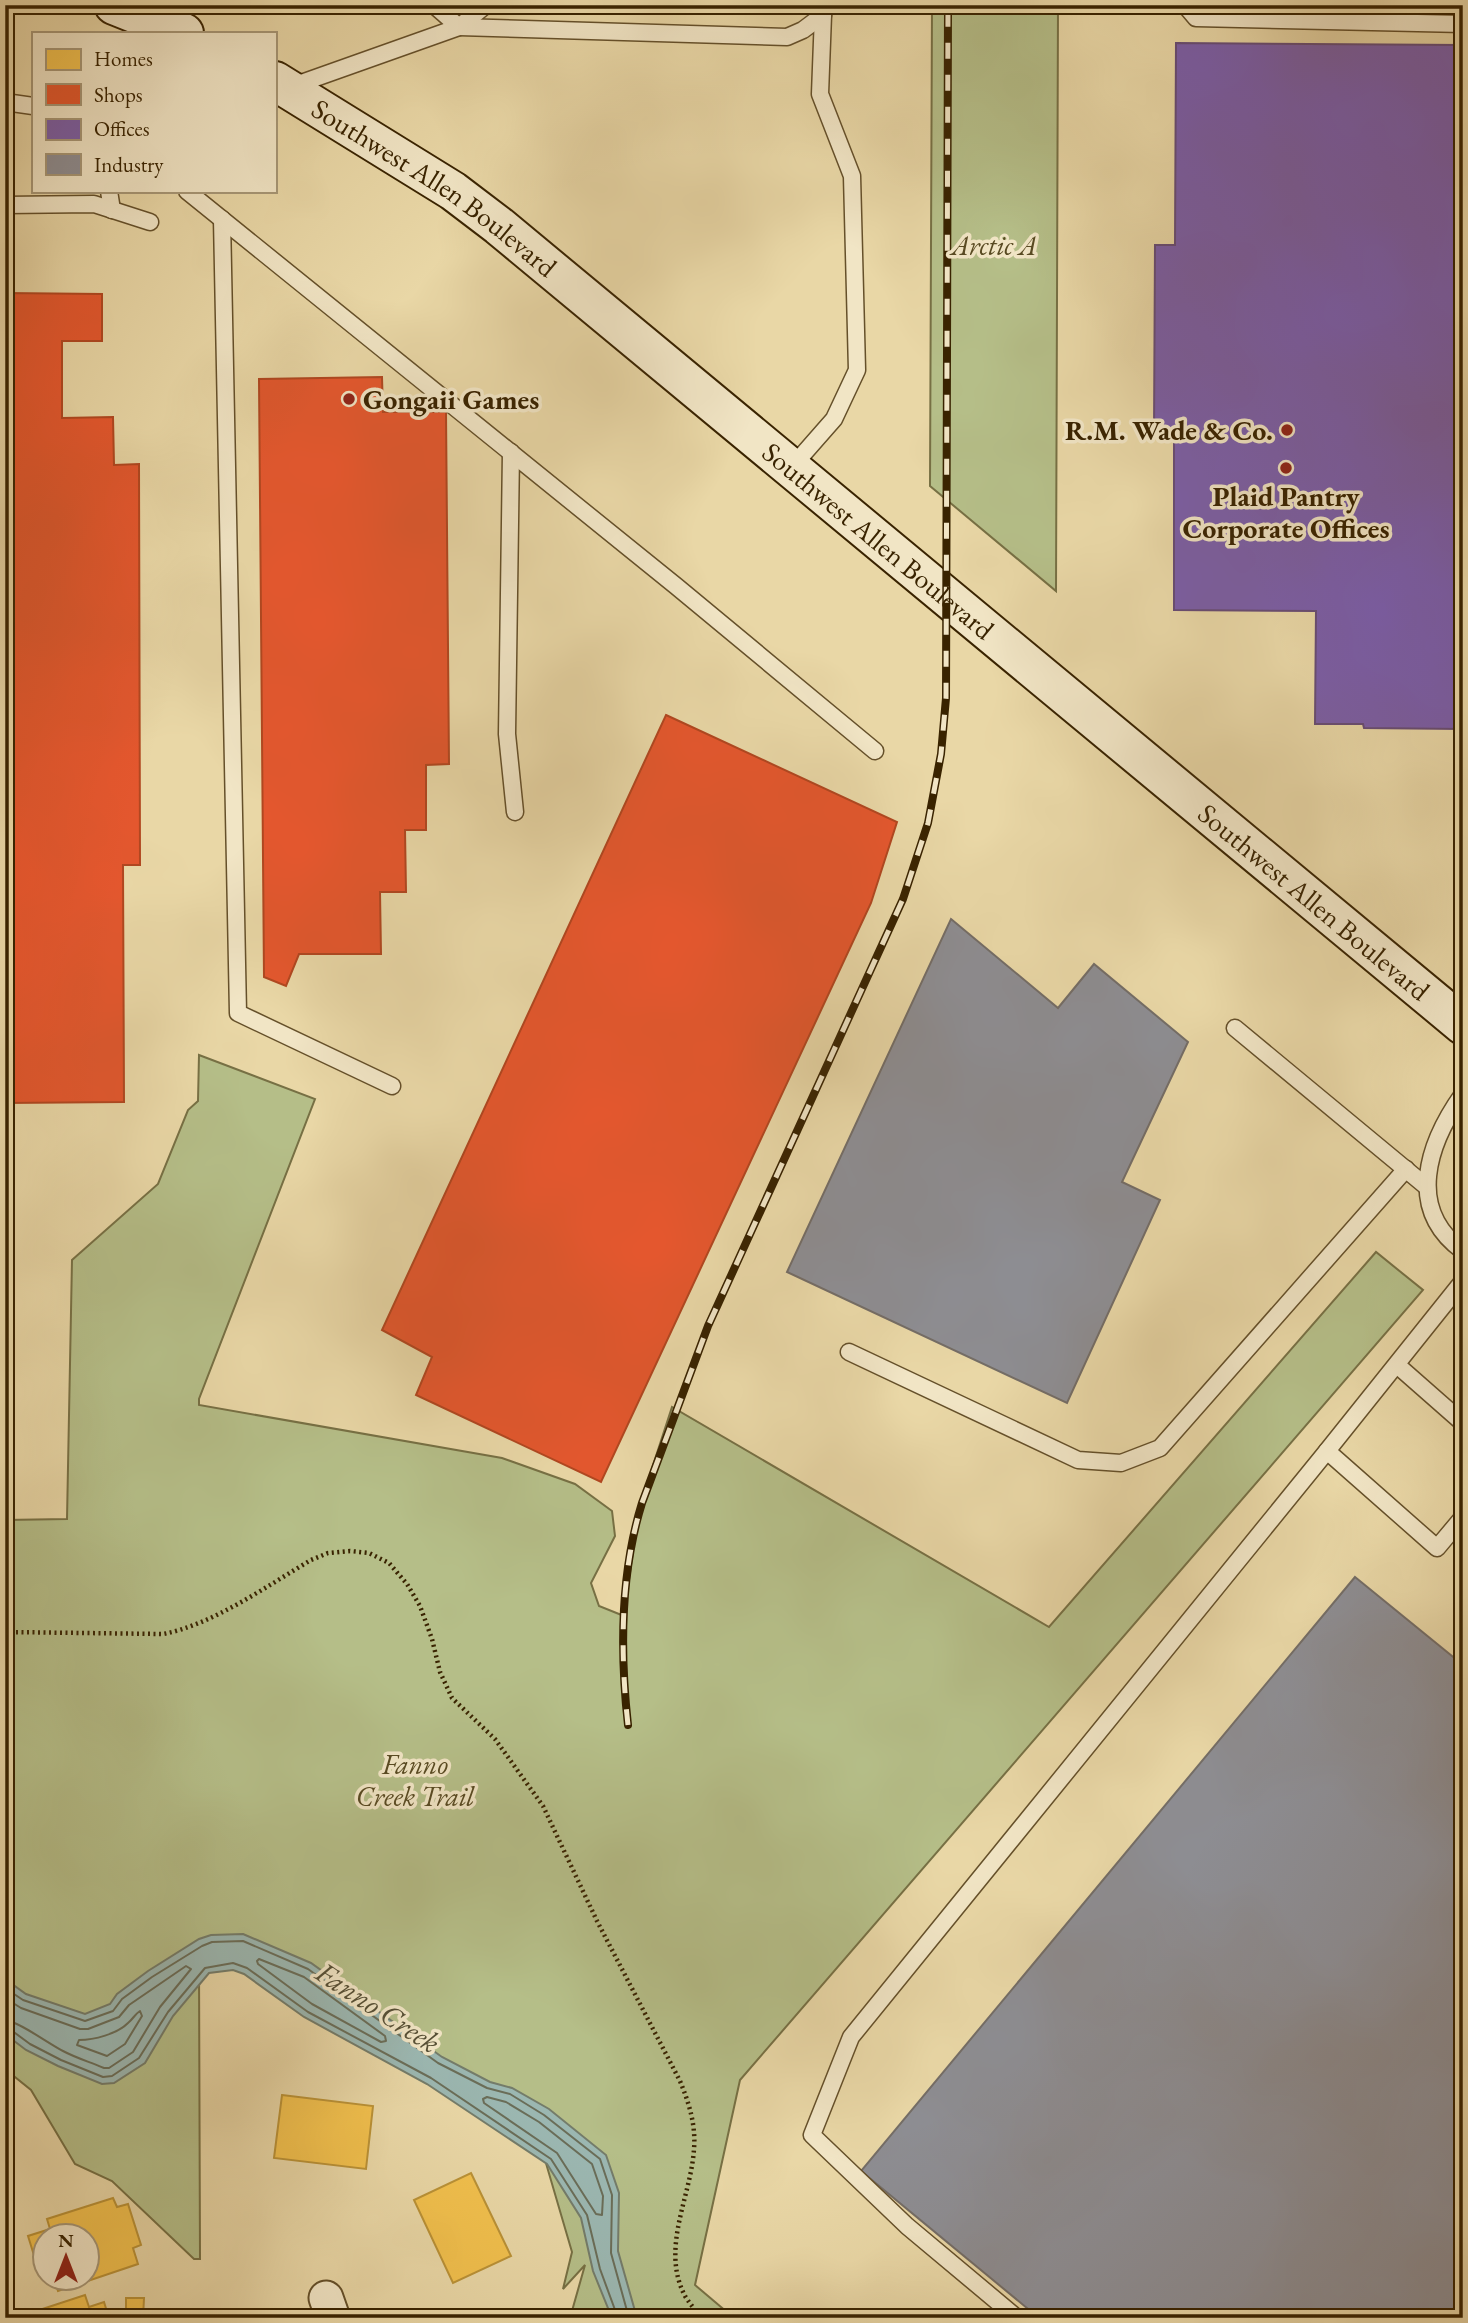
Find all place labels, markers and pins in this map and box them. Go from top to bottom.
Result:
place label: Gongaii Games [363,381,539,417]
marker: Gongaii Games [341,391,357,407]
place label: R.M. Wade & Co. [1065,412,1273,448]
marker: R.M. Wade & Co. [1279,422,1295,438]
marker: Plaid Pantry Corporate Offices [1278,460,1294,476]
place label: Plaid Pantry Corporate Offices [1182,478,1390,546]

